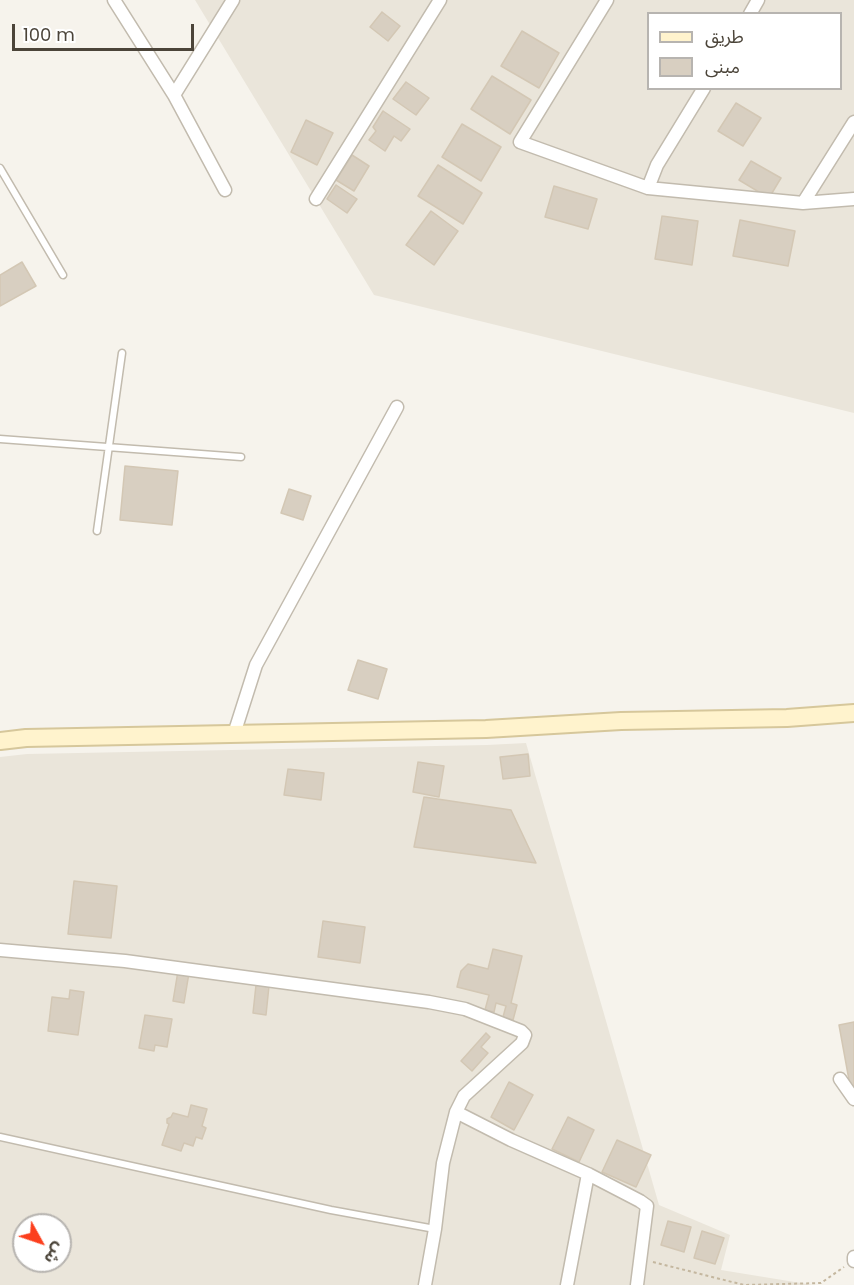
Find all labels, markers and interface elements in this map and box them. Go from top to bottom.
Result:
scale bar [15,12,196,50]
legend [647,12,842,90]
text: 100 m [23,22,75,47]
text: طريق [705,24,744,49]
text: مبنى [705,54,740,79]
north arrow [12,1213,72,1273]
text: ش [39,1238,70,1269]

